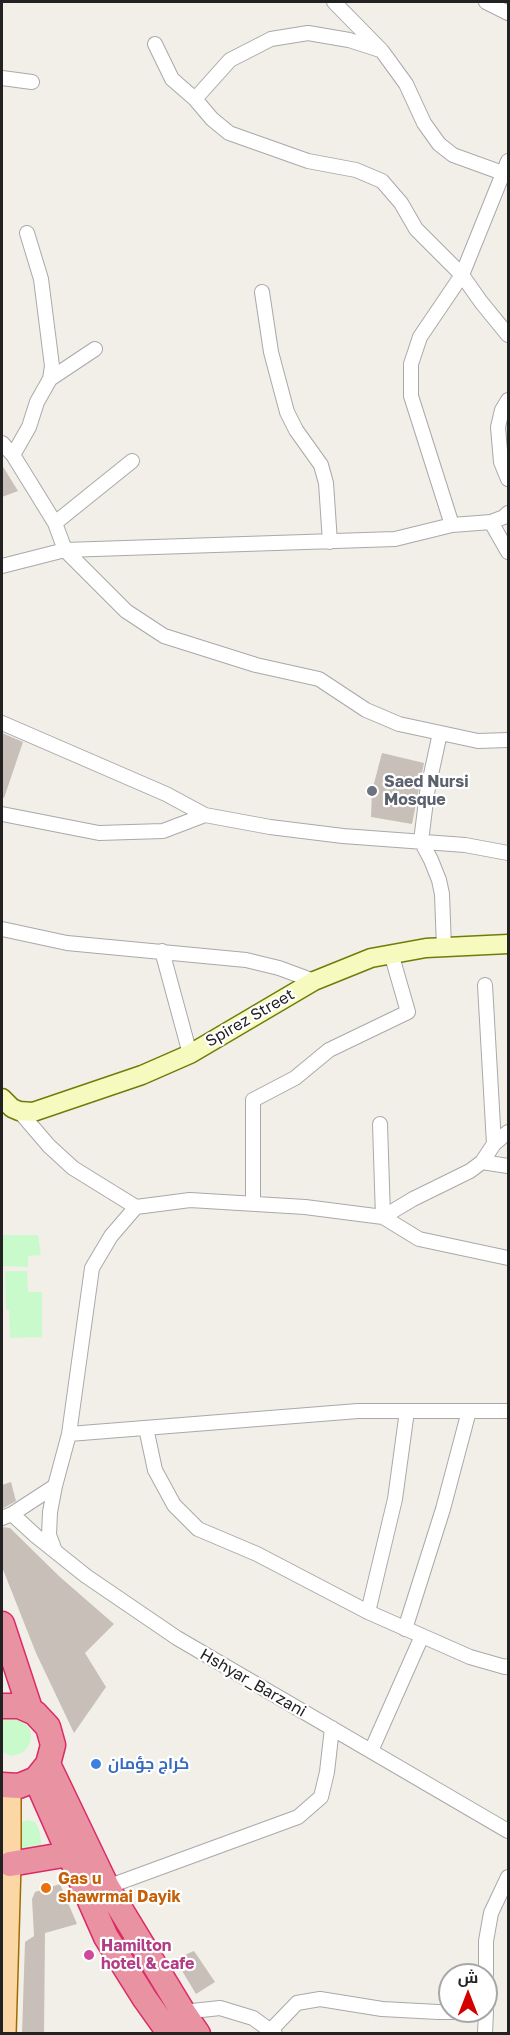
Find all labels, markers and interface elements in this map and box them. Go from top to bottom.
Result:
place label: Saed Nursi Mosque [384,772,469,810]
marker: Saed Nursi Mosque [365,784,379,798]
street label: Spirez Street [202,985,298,1051]
street label: Hshyar_Barzani [196,1645,310,1721]
place label: كراج جؤمان [108,1754,189,1774]
marker: كراج جؤمان [89,1757,103,1771]
place label: Gas u shawrmai Dayik [58,1869,181,1907]
marker: Gas u shawrmai Dayik [39,1881,53,1895]
place label: Hamilton hotel & cafe [101,1936,194,1974]
marker: Hamilton hotel & cafe [82,1948,96,1962]
north arrow [438,1963,498,2023]
text: ش [458,1967,478,1987]

